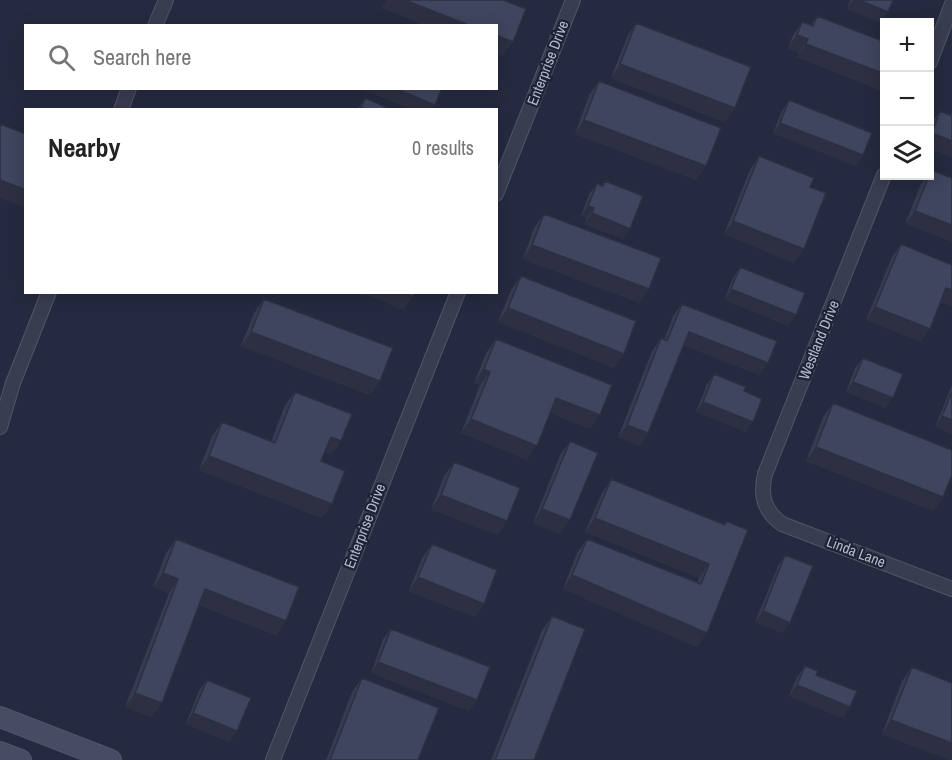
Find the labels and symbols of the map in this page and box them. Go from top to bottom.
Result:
street label: Enterprise Drive [522,17,573,108]
street label: Westland Drive [793,297,844,383]
street label: Enterprise Drive [339,480,390,571]
street label: Linda Lane [824,531,889,572]

